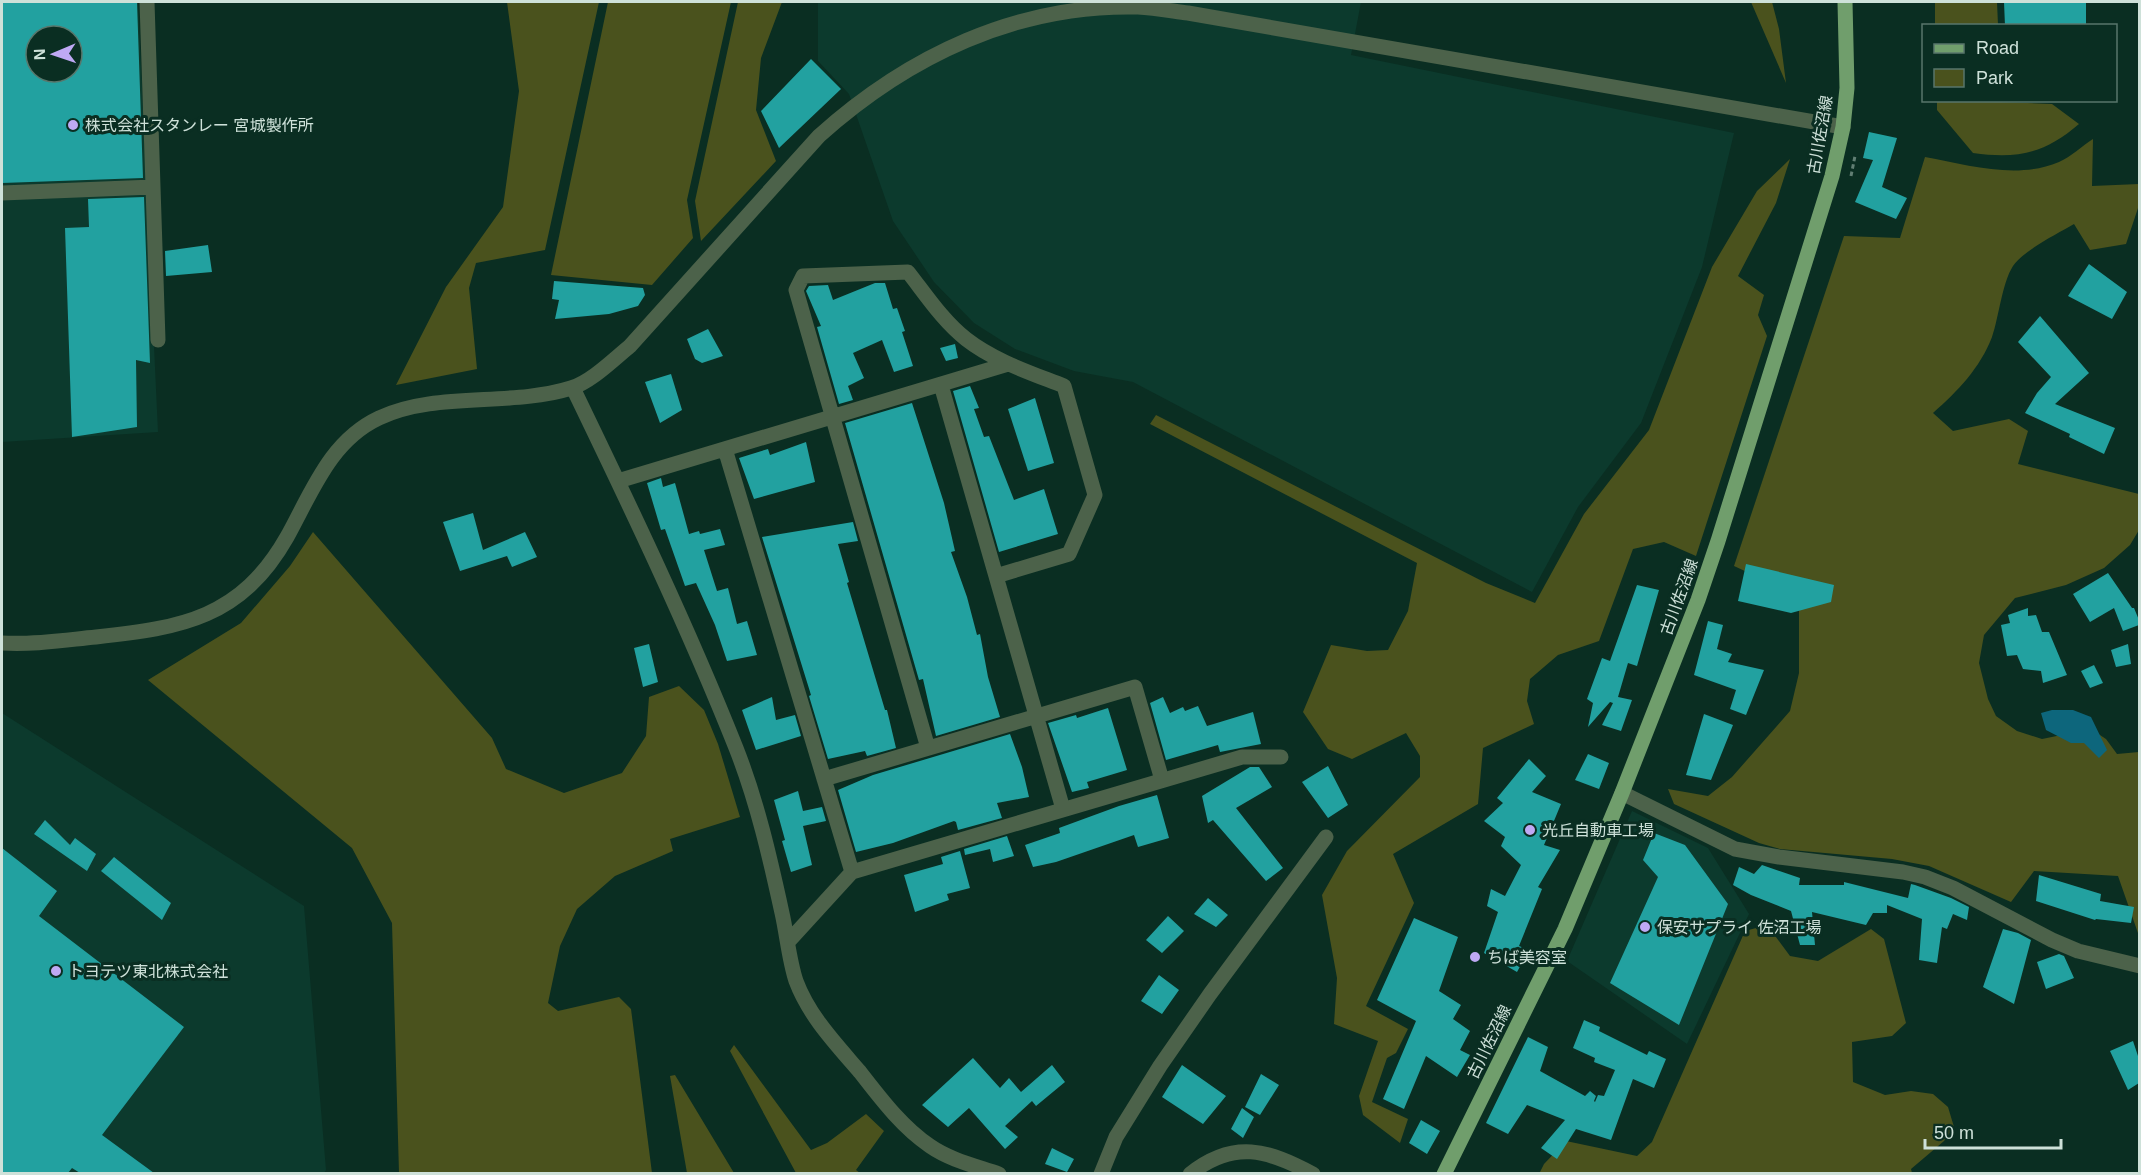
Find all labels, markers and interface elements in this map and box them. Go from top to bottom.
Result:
north arrow [24,24,84,84]
legend [1922,24,2117,102]
text: Road [1976,38,2019,58]
text: N [31,48,48,61]
text: Park [1976,68,2014,88]
street label: 古川佐沼線 [1805,94,1835,176]
place label: 株式会社スタンレー 宮城製作所 [85,117,313,134]
marker: 株式会社スタンレー 宮城製作所 [66,118,80,132]
street label: 古川佐沼線 [1657,556,1701,638]
place label: 光丘自動車工場 [1542,822,1654,839]
marker: 光丘自動車工場 [1523,823,1537,837]
place label: 保安サプライ 佐沼工場 [1657,919,1821,936]
marker: 保安サプライ 佐沼工場 [1638,920,1652,934]
place label: ちば美容室 [1487,949,1567,966]
marker: ちば美容室 [1468,950,1482,964]
place label: トヨテツ東北株式会社 [68,963,228,980]
marker: トヨテツ東北株式会社 [49,964,63,978]
street label: 古川佐沼線 [1464,1002,1514,1082]
scale bar [1925,1112,2062,1150]
text: 50 m [1934,1123,1974,1143]

